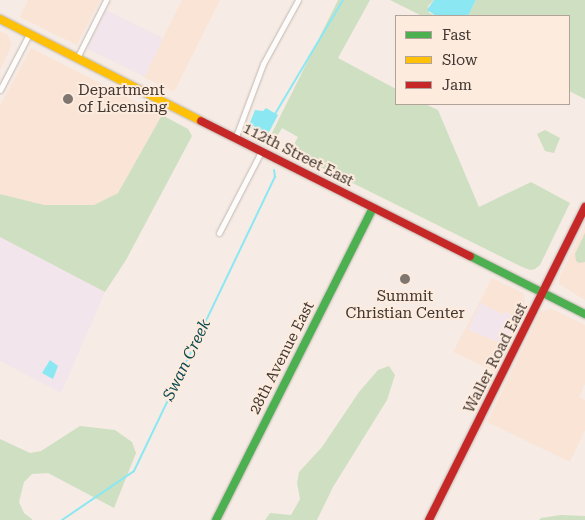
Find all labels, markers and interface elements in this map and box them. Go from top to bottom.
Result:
legend [395,15,570,105]
text: Fast [442,26,471,44]
text: Slow [442,51,477,69]
text: Jam [442,76,472,94]
place label: Department of Licensing [78,81,167,116]
marker: Department of Licensing [62,93,74,105]
street label: 112th Street East [240,119,356,191]
marker: Summit Christian Center [399,273,411,285]
place label: Summit Christian Center [345,287,465,322]
street label: 28th Avenue East [246,299,318,417]
street label: Waller Road East [460,300,532,416]
water label: Swan Creek [159,316,215,404]

